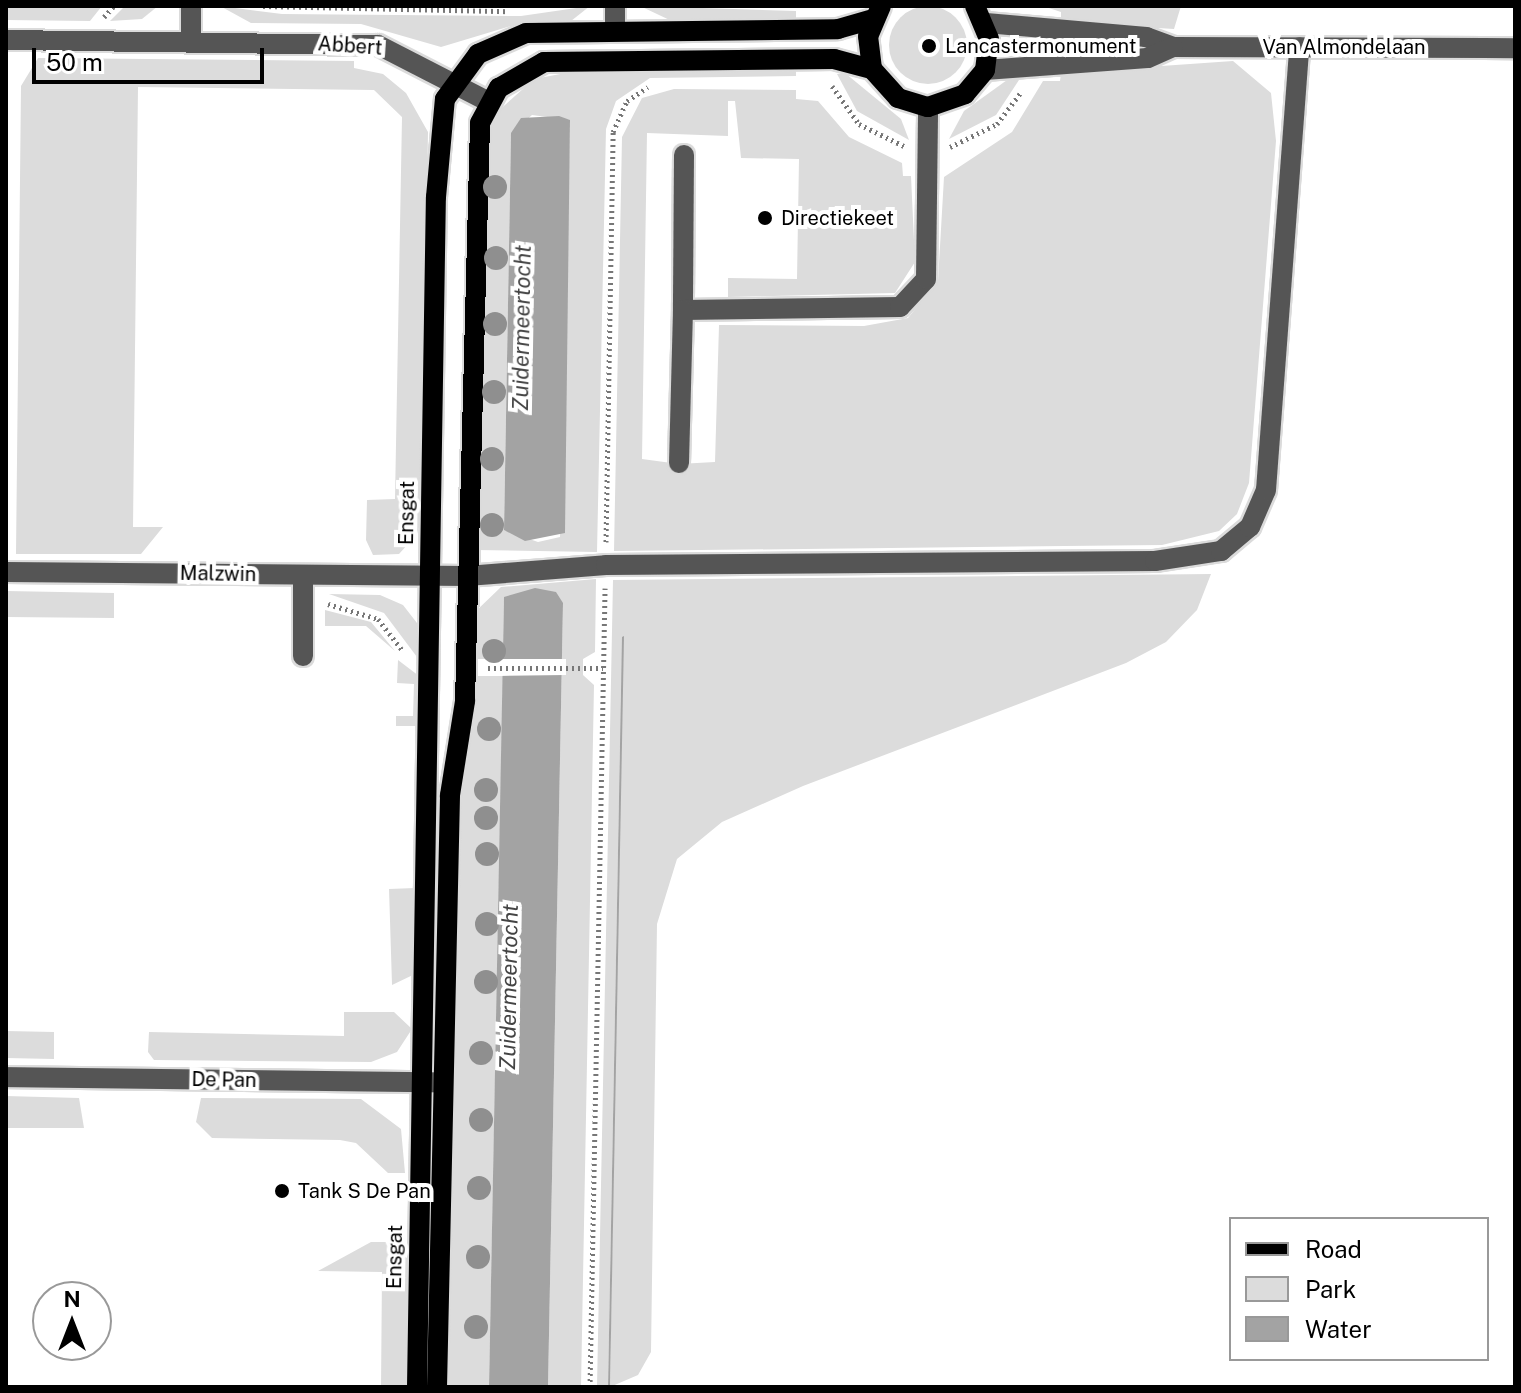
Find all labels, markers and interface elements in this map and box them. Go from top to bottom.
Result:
scale bar [36,32,268,82]
street label: Abbert [317,32,383,60]
place label: Lancastermonument [945,34,1136,58]
street label: Van Almondelaan [1262,35,1426,59]
marker: Lancastermonument [920,37,938,55]
text: 50 m [46,48,103,76]
place label: Directiekeet [781,206,894,230]
marker: Directiekeet [756,209,774,227]
water label: Zuidermeertocht [507,245,537,411]
street label: Ensgat [394,481,420,545]
street label: Malzwin [180,561,256,587]
water label: Zuidermeertocht [494,904,524,1070]
street label: De Pan [191,1067,257,1093]
place label: Tank S De Pan [298,1179,431,1203]
marker: Tank S De Pan [273,1182,291,1200]
legend [1229,1217,1489,1361]
street label: Ensgat [382,1225,408,1289]
text: Road [1305,1235,1362,1263]
text: Park [1305,1275,1356,1303]
north arrow [32,1281,112,1361]
text: N [63,1286,81,1312]
text: Water [1305,1315,1372,1343]

